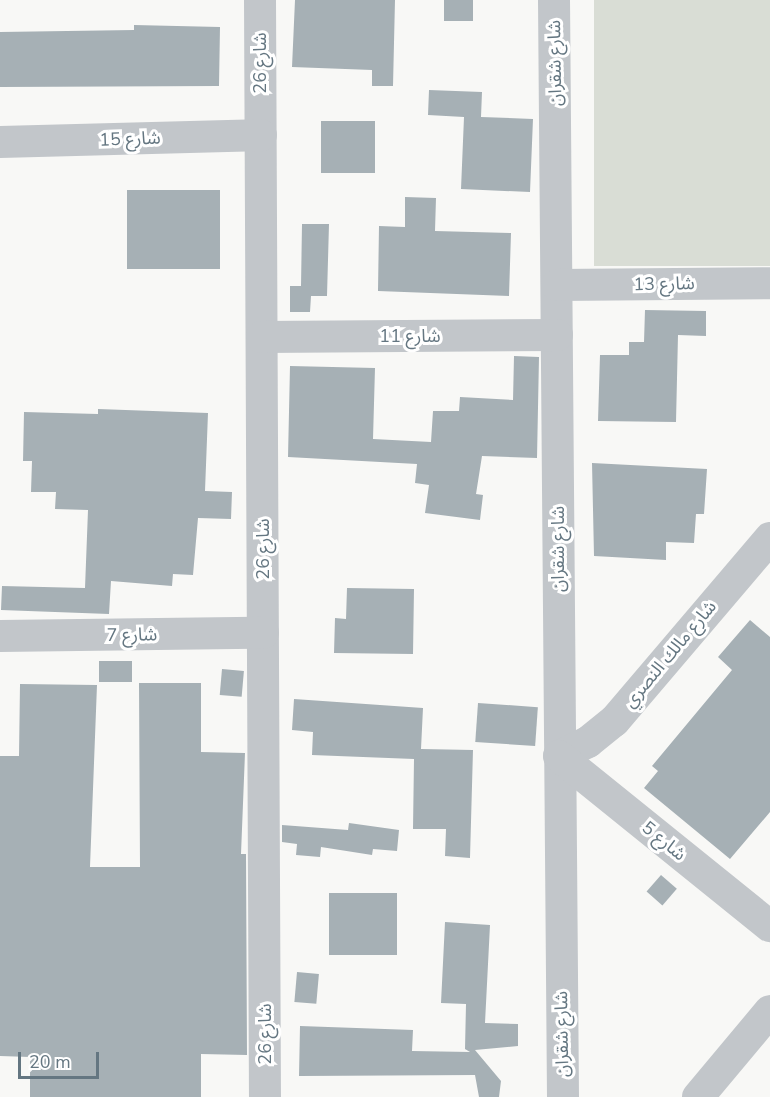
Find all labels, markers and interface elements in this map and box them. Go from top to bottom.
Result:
street label: شارع شقران [543,20,567,106]
street label: شارع 26 [249,32,271,94]
street label: شارع 15 [99,127,161,151]
street label: شارع 13 [633,273,695,295]
street label: شارع 11 [379,325,441,347]
street label: شارع شقران [547,506,569,592]
street label: شارع 26 [252,518,274,580]
street label: شارع مالك النصري [619,596,721,712]
street label: شارع 7 [107,624,157,646]
street label: شارع 5 [638,817,690,865]
street label: شارع شقران [550,991,574,1077]
street label: شارع 26 [254,1003,276,1065]
scale bar [21,1040,102,1078]
text: 20 m [29,1050,71,1074]

